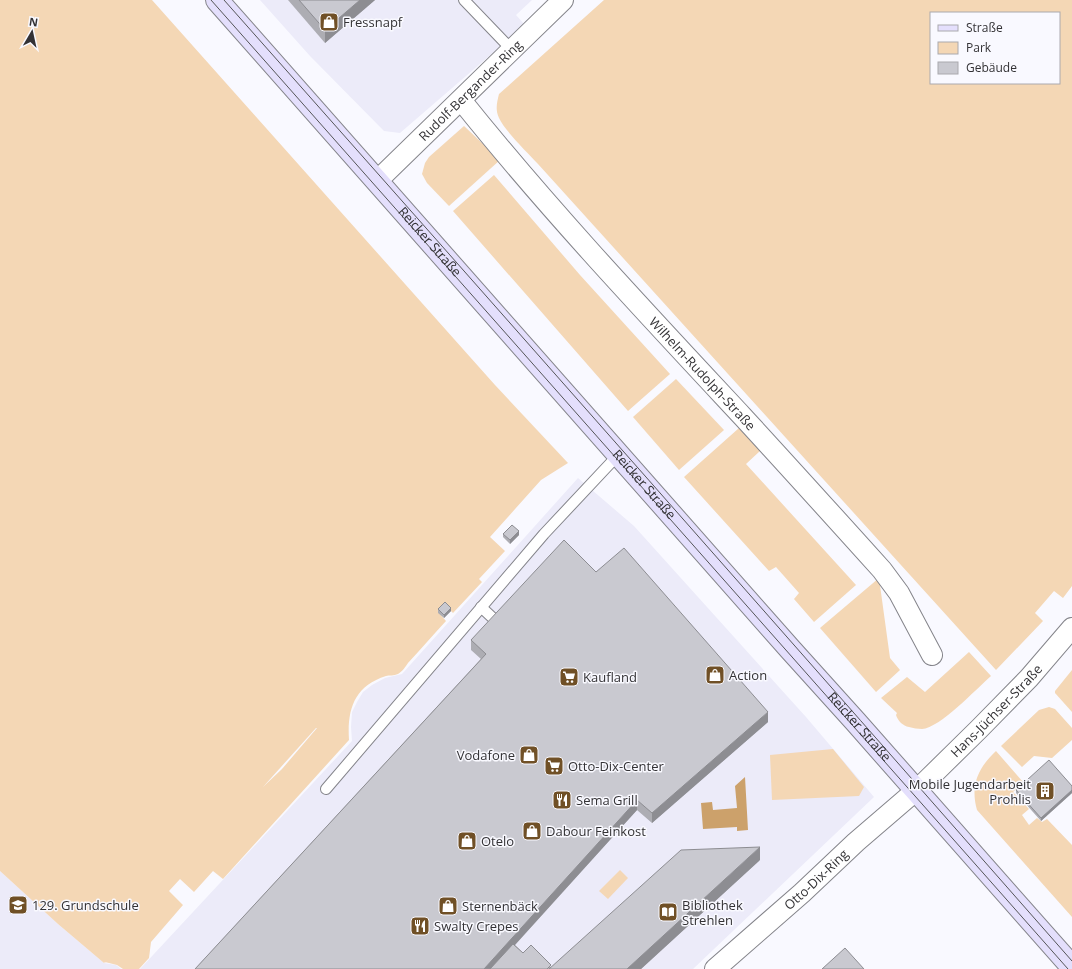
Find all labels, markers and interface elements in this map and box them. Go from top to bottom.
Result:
shop icon: Fressnapf [318,11,340,33]
north arrow [12,12,52,52]
legend [930,12,1060,84]
place label: Fressnapf [343,13,403,31]
text: N [28,14,39,30]
text: Straße [966,19,1003,36]
street label: Rudolf-Bergander-Ring [414,36,526,145]
text: Park [966,39,992,56]
text: Gebäude [966,59,1017,76]
street label: Reicker Straße [394,203,466,280]
street label: Wilhelm-Rudolph-Straße [645,313,760,434]
street label: Reicker Straße [609,446,680,523]
street label: Hans-Jüchser-Straße [946,660,1046,761]
shop icon: Action [704,664,726,686]
supermarket icon: Kaufland [558,666,580,688]
place label: Action [729,666,767,684]
place label: Kaufland [583,668,637,686]
street label: Reicker Straße [824,688,895,765]
shop icon: Vodafone [518,744,540,766]
place label: Vodafone [457,746,515,764]
supermarket icon: Otto-Dix-Center [543,755,565,777]
place label: Otto-Dix-Center [568,757,664,775]
place label: Mobile Jugendarbeit Prohlis [909,775,1031,808]
building icon: Mobile Jugendarbeit Prohlis [1034,780,1056,802]
restaurant icon: Sema Grill [551,789,573,811]
place label: Sema Grill [576,791,638,809]
shop icon: Dabour Feinkost [521,820,543,842]
place label: Dabour Feinkost [546,822,646,840]
shop icon: Otelo [456,830,478,852]
place label: Otelo [481,832,514,850]
street label: Otto-Dix-Ring [780,845,852,914]
school or university icon: 129. Grundschule [7,894,29,916]
shop icon: Sternenbäck [437,895,459,917]
place label: 129. Grundschule [32,896,139,914]
place label: Bibliothek Strehlen [682,896,743,929]
place label: Sternenbäck [462,897,538,915]
library icon: Bibliothek Strehlen [657,901,679,923]
restaurant icon: Swalty Crepes [409,915,431,937]
place label: Swalty Crepes [434,917,518,935]

